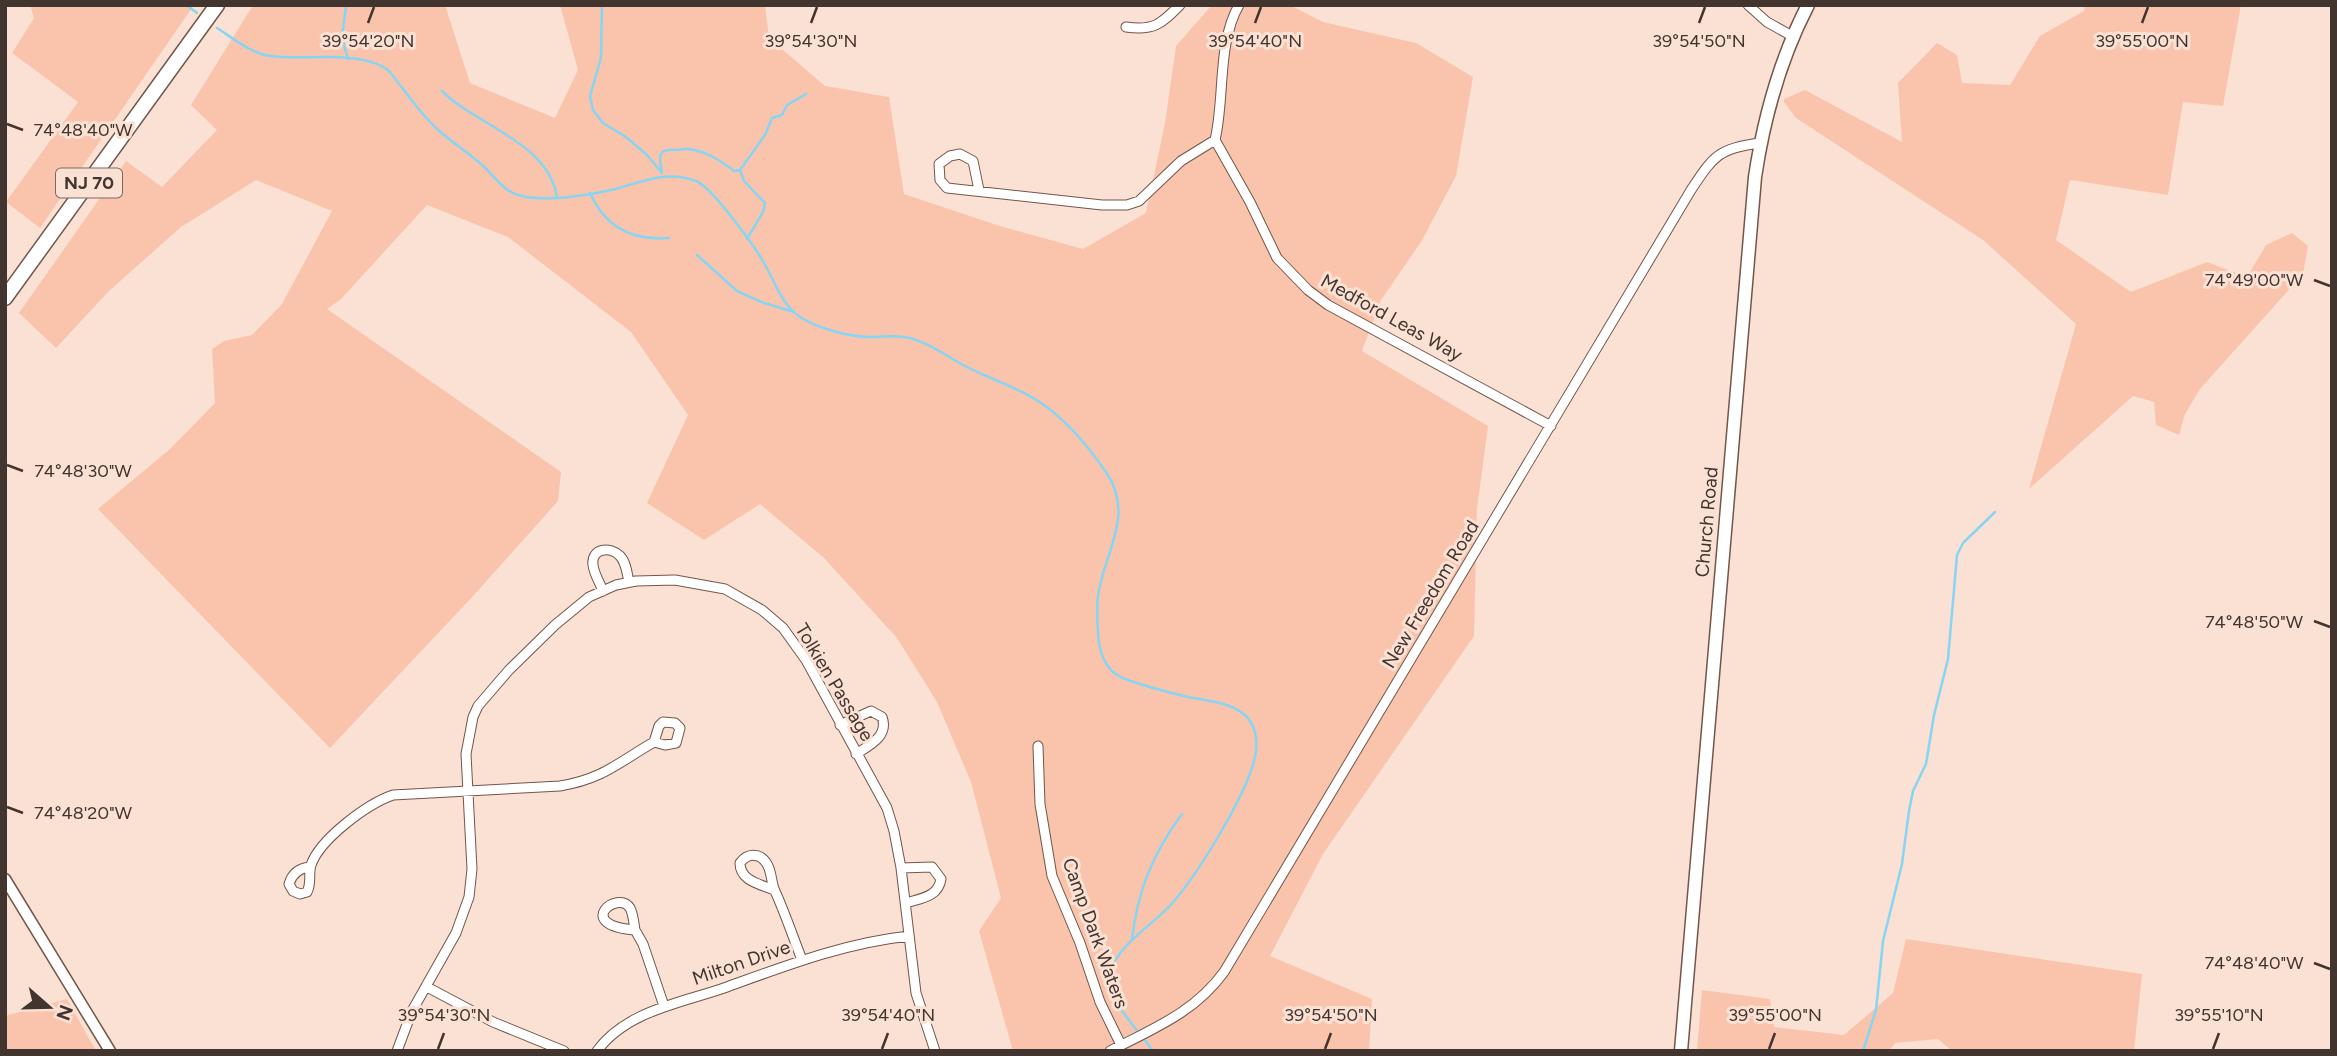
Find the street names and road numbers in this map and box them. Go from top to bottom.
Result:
road number: NJ 70 [56,168,122,198]
street label: Medford Leas Way [1317,269,1467,366]
street label: Church Road [1690,466,1723,578]
street label: New Freedom Road [1377,516,1484,672]
street label: Tolkien Passage [790,619,879,745]
street label: Camp Dark Waters [1058,855,1133,1012]
street label: Milton Drive [689,935,793,990]

